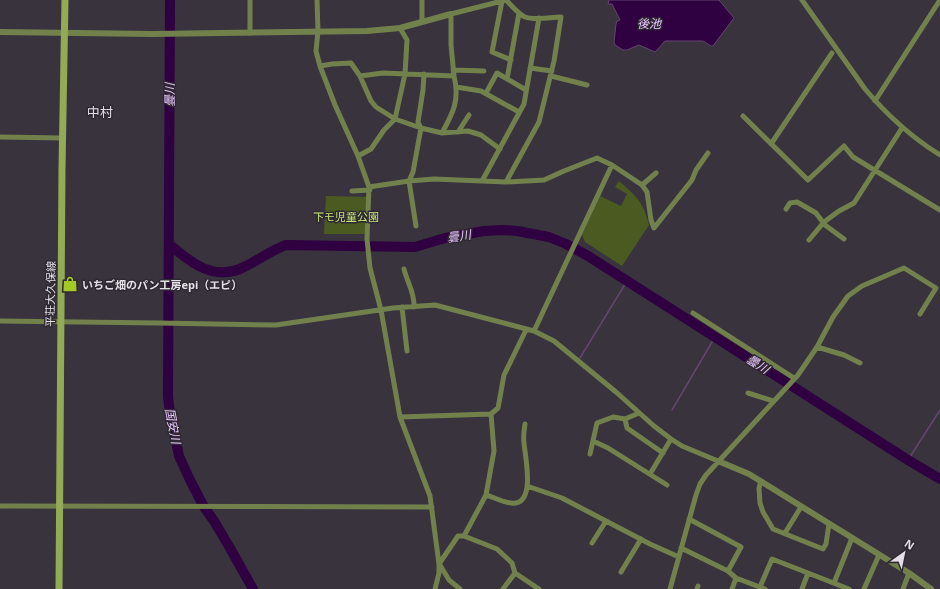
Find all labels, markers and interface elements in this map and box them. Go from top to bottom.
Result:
water label: 後池 [637,15,662,32]
water label: 曇川 [161,81,178,107]
district label: 中村 [87,103,113,121]
park label: 下モ児童公園 [313,209,379,224]
water label: 曇川 [446,225,474,246]
street label: 平荘大久保線 [42,261,58,327]
shop icon: いちご畑のパン工房epi（エピ） [61,275,79,293]
place label: いちご畑のパン工房epi（エピ） [82,277,242,292]
water label: 曇川 [743,350,774,379]
water label: 国安川 [161,407,185,447]
north arrow [884,533,924,573]
text: N [902,535,918,553]

